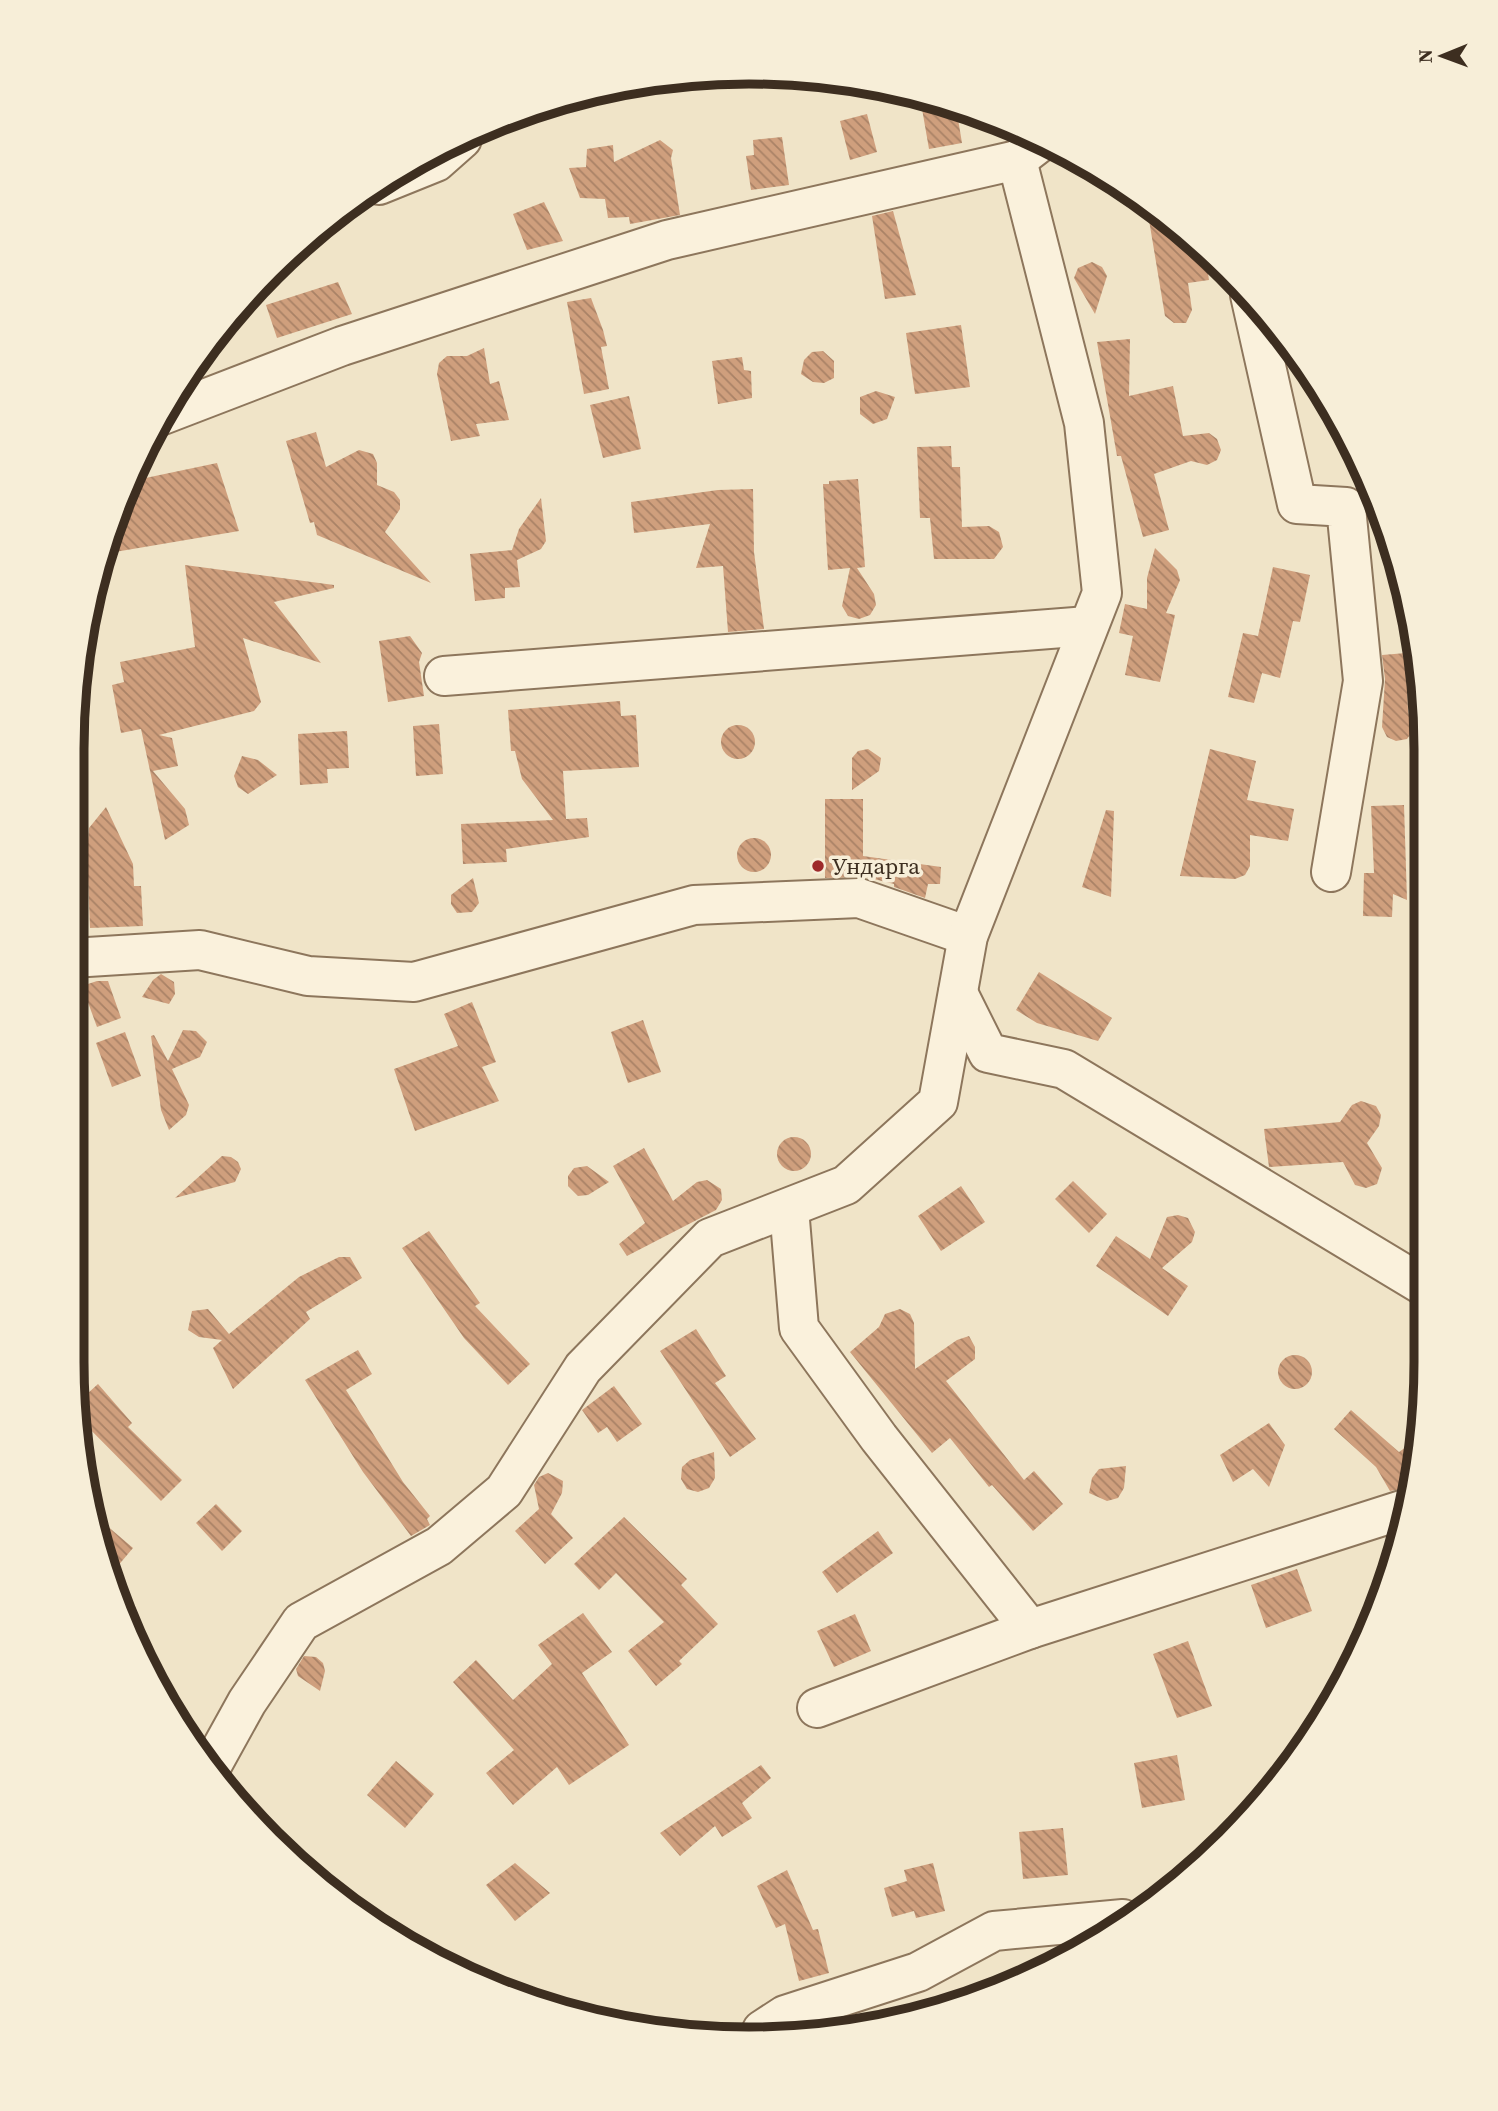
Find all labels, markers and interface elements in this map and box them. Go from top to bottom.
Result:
north arrow [1407,21,1477,91]
text: N [1412,49,1438,63]
place label: Ундарга [832,850,920,882]
marker: Ундарга [810,858,826,874]

